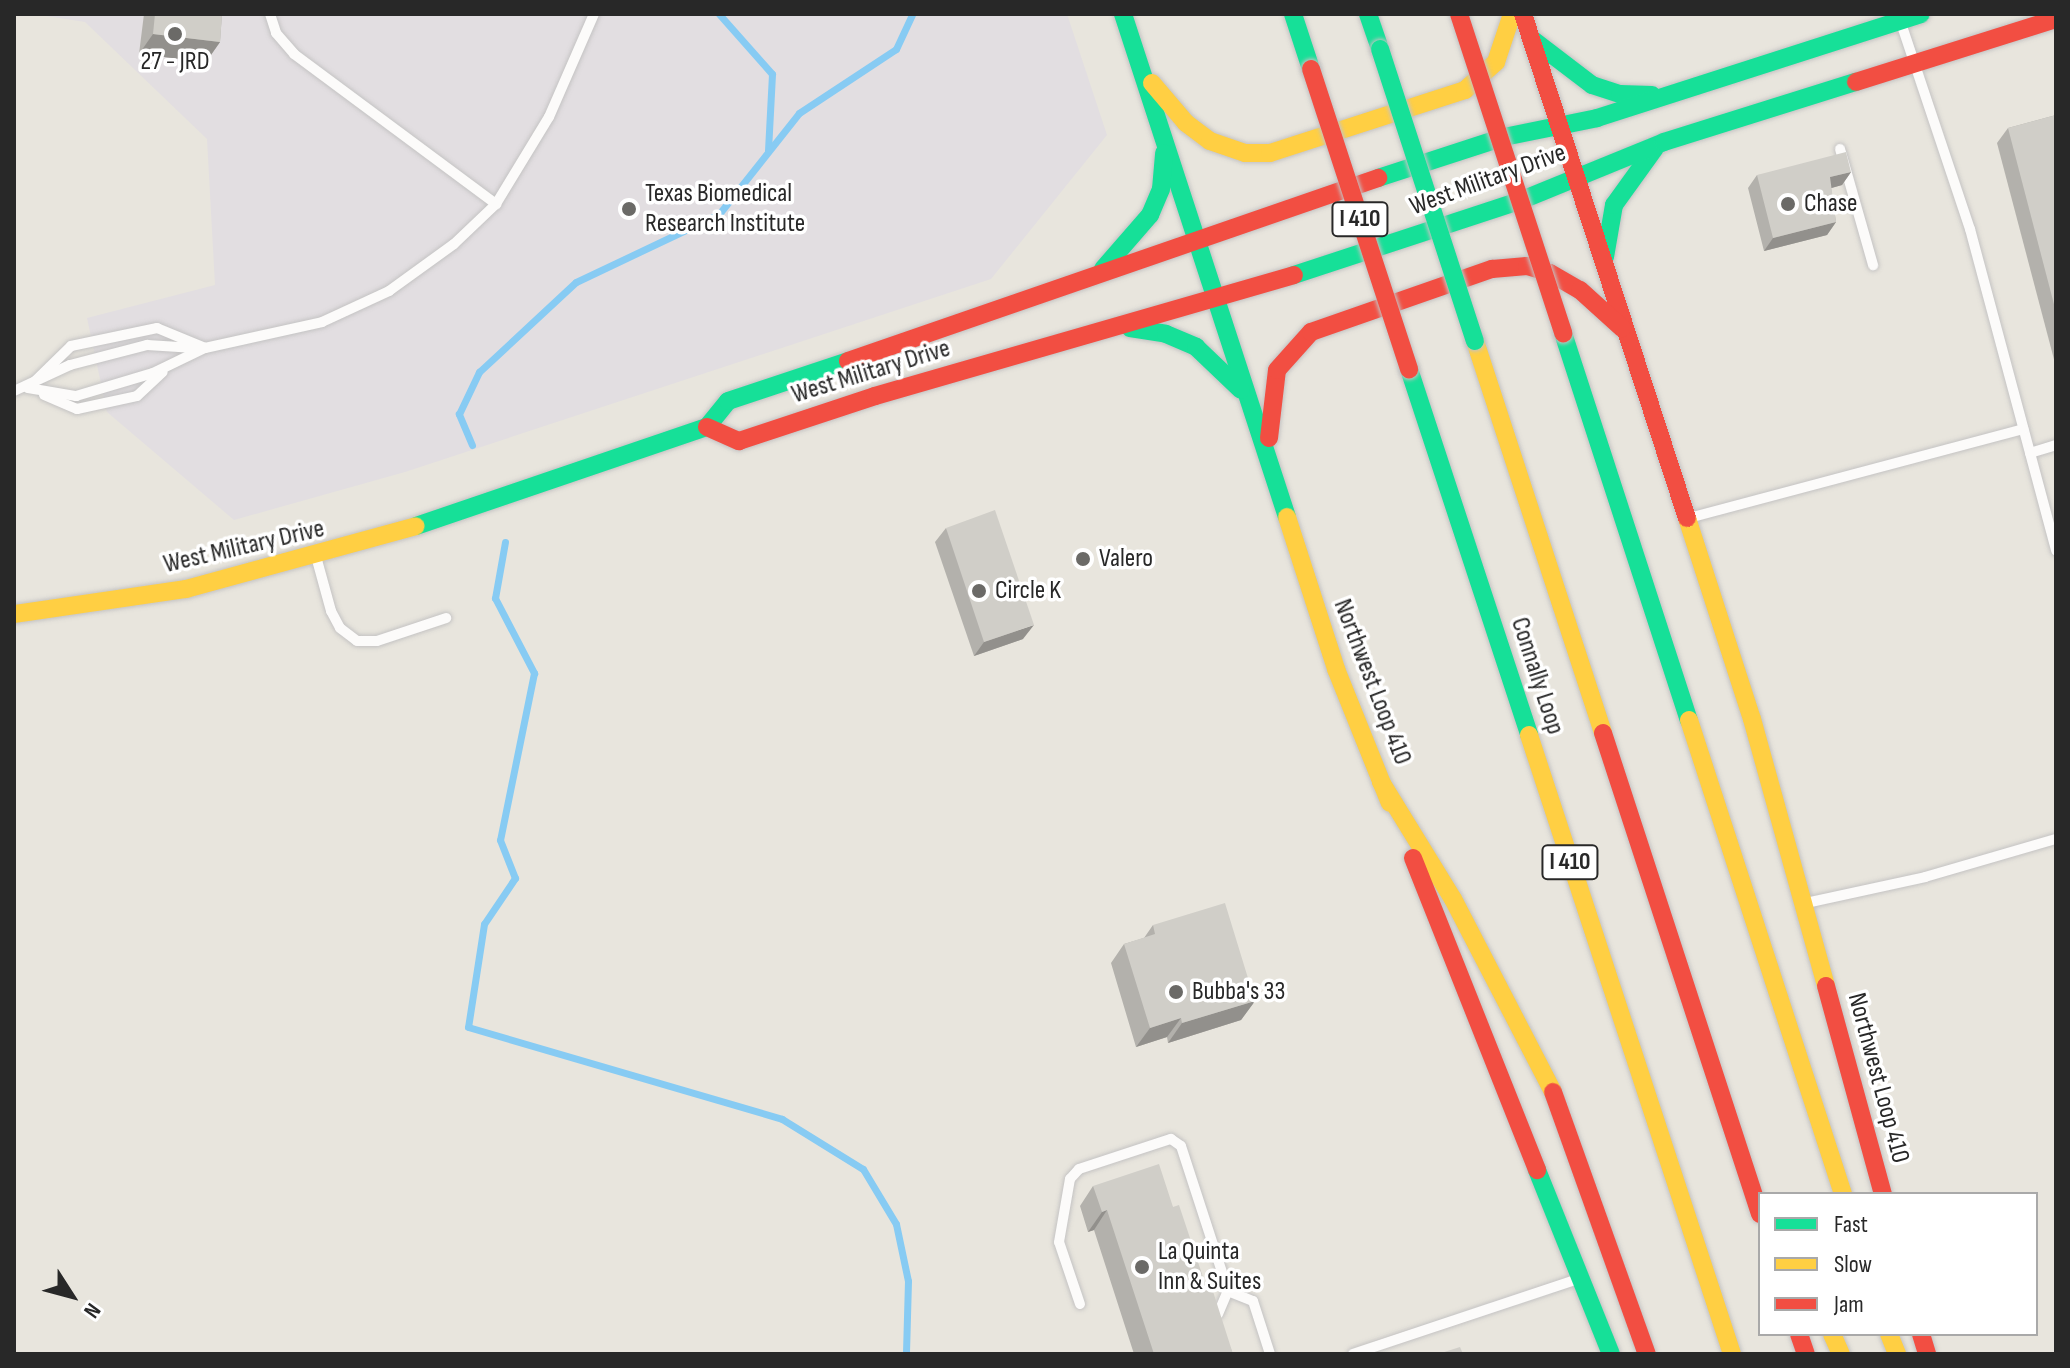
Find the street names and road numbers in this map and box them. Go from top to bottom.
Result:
street label: West Military Drive [1406,137,1570,223]
road number: I 410 [1330,199,1390,239]
street label: West Military Drive [788,333,954,411]
street label: West Military Drive [161,513,327,581]
street label: Northwest Loop 410 [1326,595,1418,769]
street label: Connally Loop [1503,614,1571,738]
road number: I 410 [1540,842,1600,882]
street label: Northwest Loop 410 [1840,990,1916,1166]

